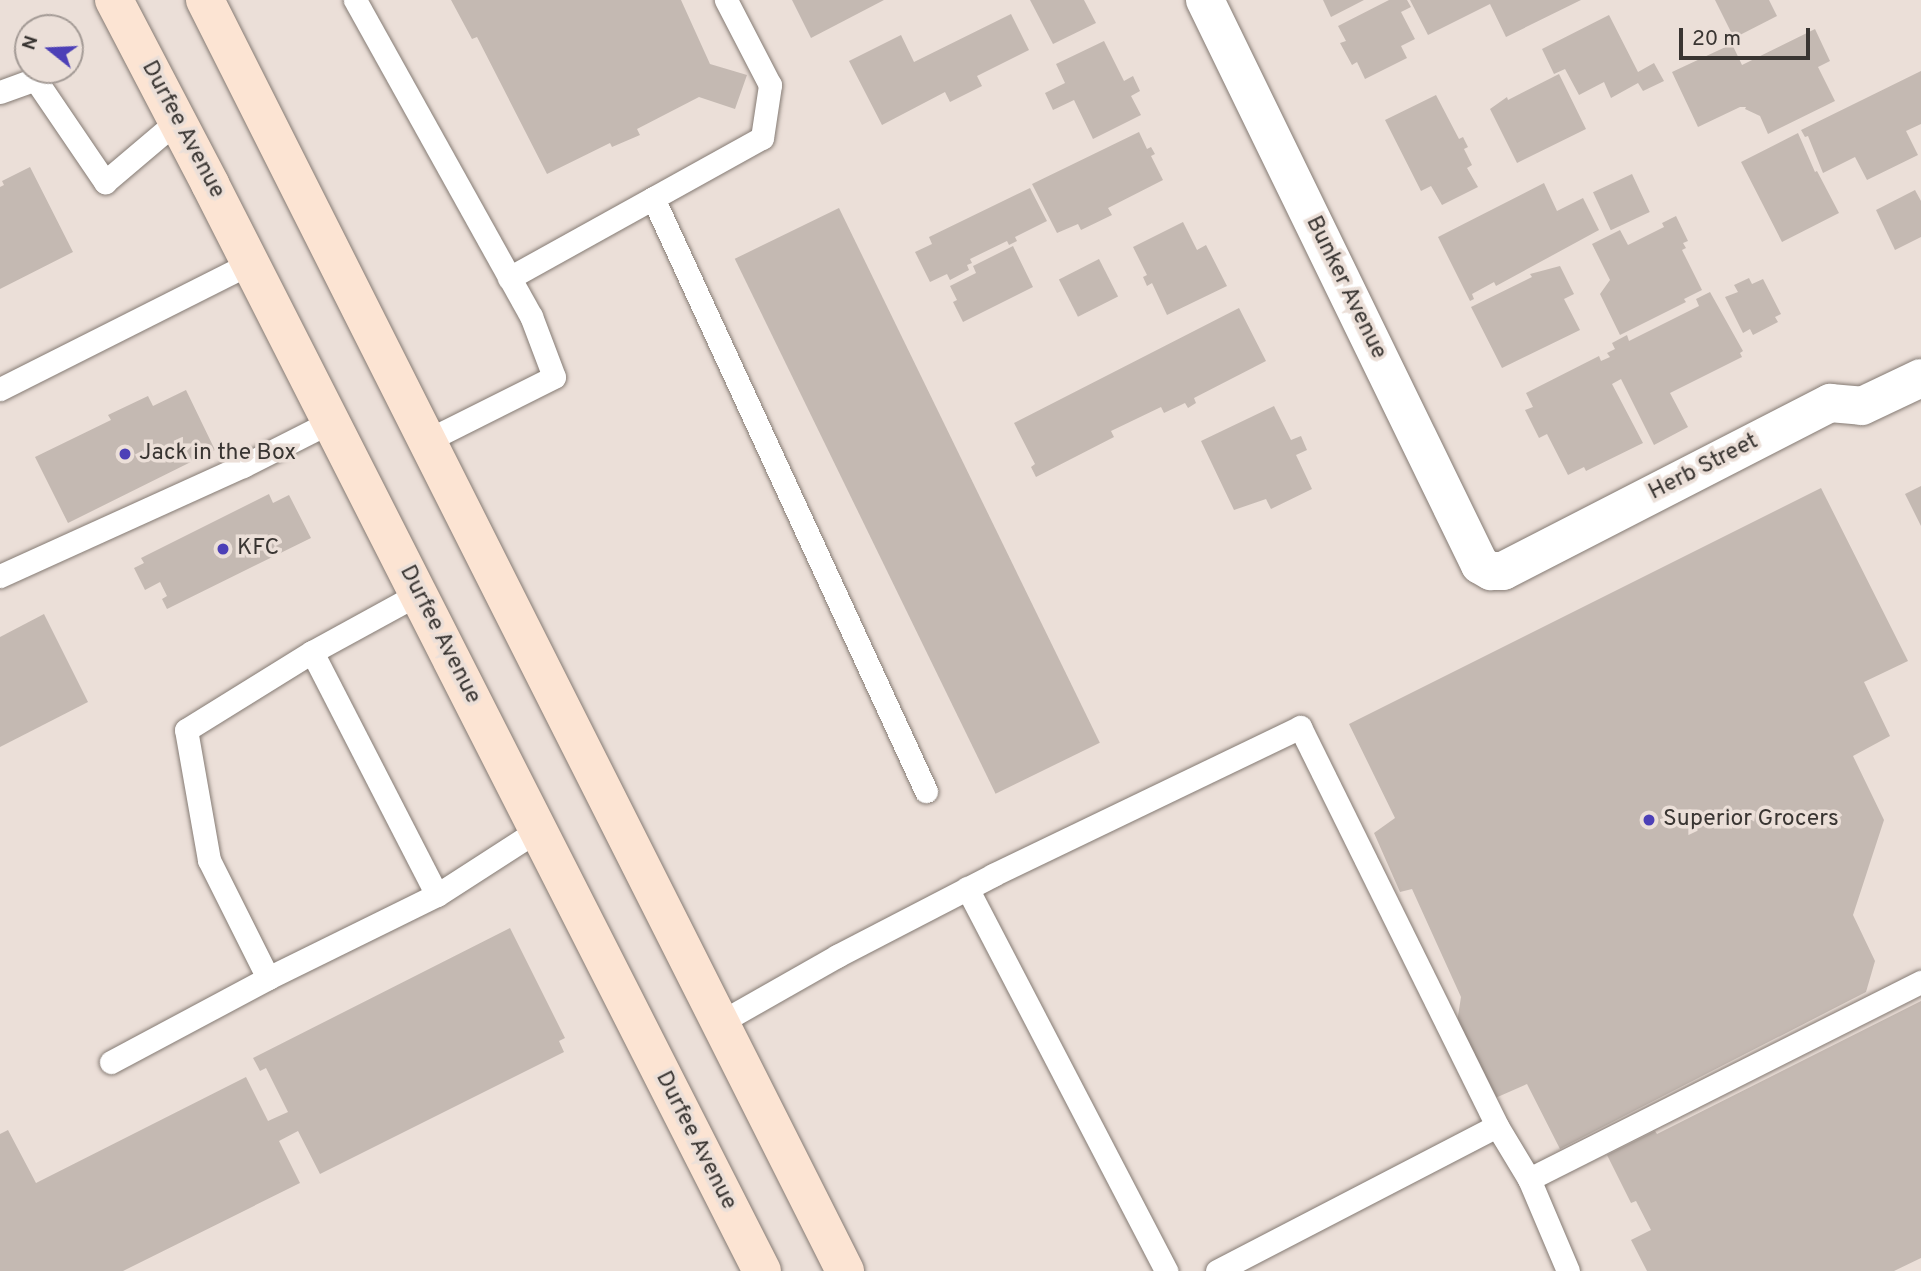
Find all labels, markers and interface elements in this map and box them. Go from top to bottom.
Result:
north arrow [14,14,84,84]
scale bar [1683,14,1814,58]
text: 20 m [1692,26,1741,53]
text: N [17,33,44,53]
street label: Durfee Avenue [134,56,230,204]
street label: Bunker Avenue [1298,212,1392,364]
street label: Herb Street [1645,429,1763,507]
place label: Jack in the Box [139,440,296,468]
marker: Jack in the Box [117,446,133,462]
place label: KFC [237,535,279,563]
marker: KFC [215,541,231,557]
street label: Durfee Avenue [392,561,486,709]
place label: Superior Grocers [1663,806,1839,834]
marker: Superior Grocers [1641,812,1657,828]
street label: Durfee Avenue [648,1067,742,1215]

